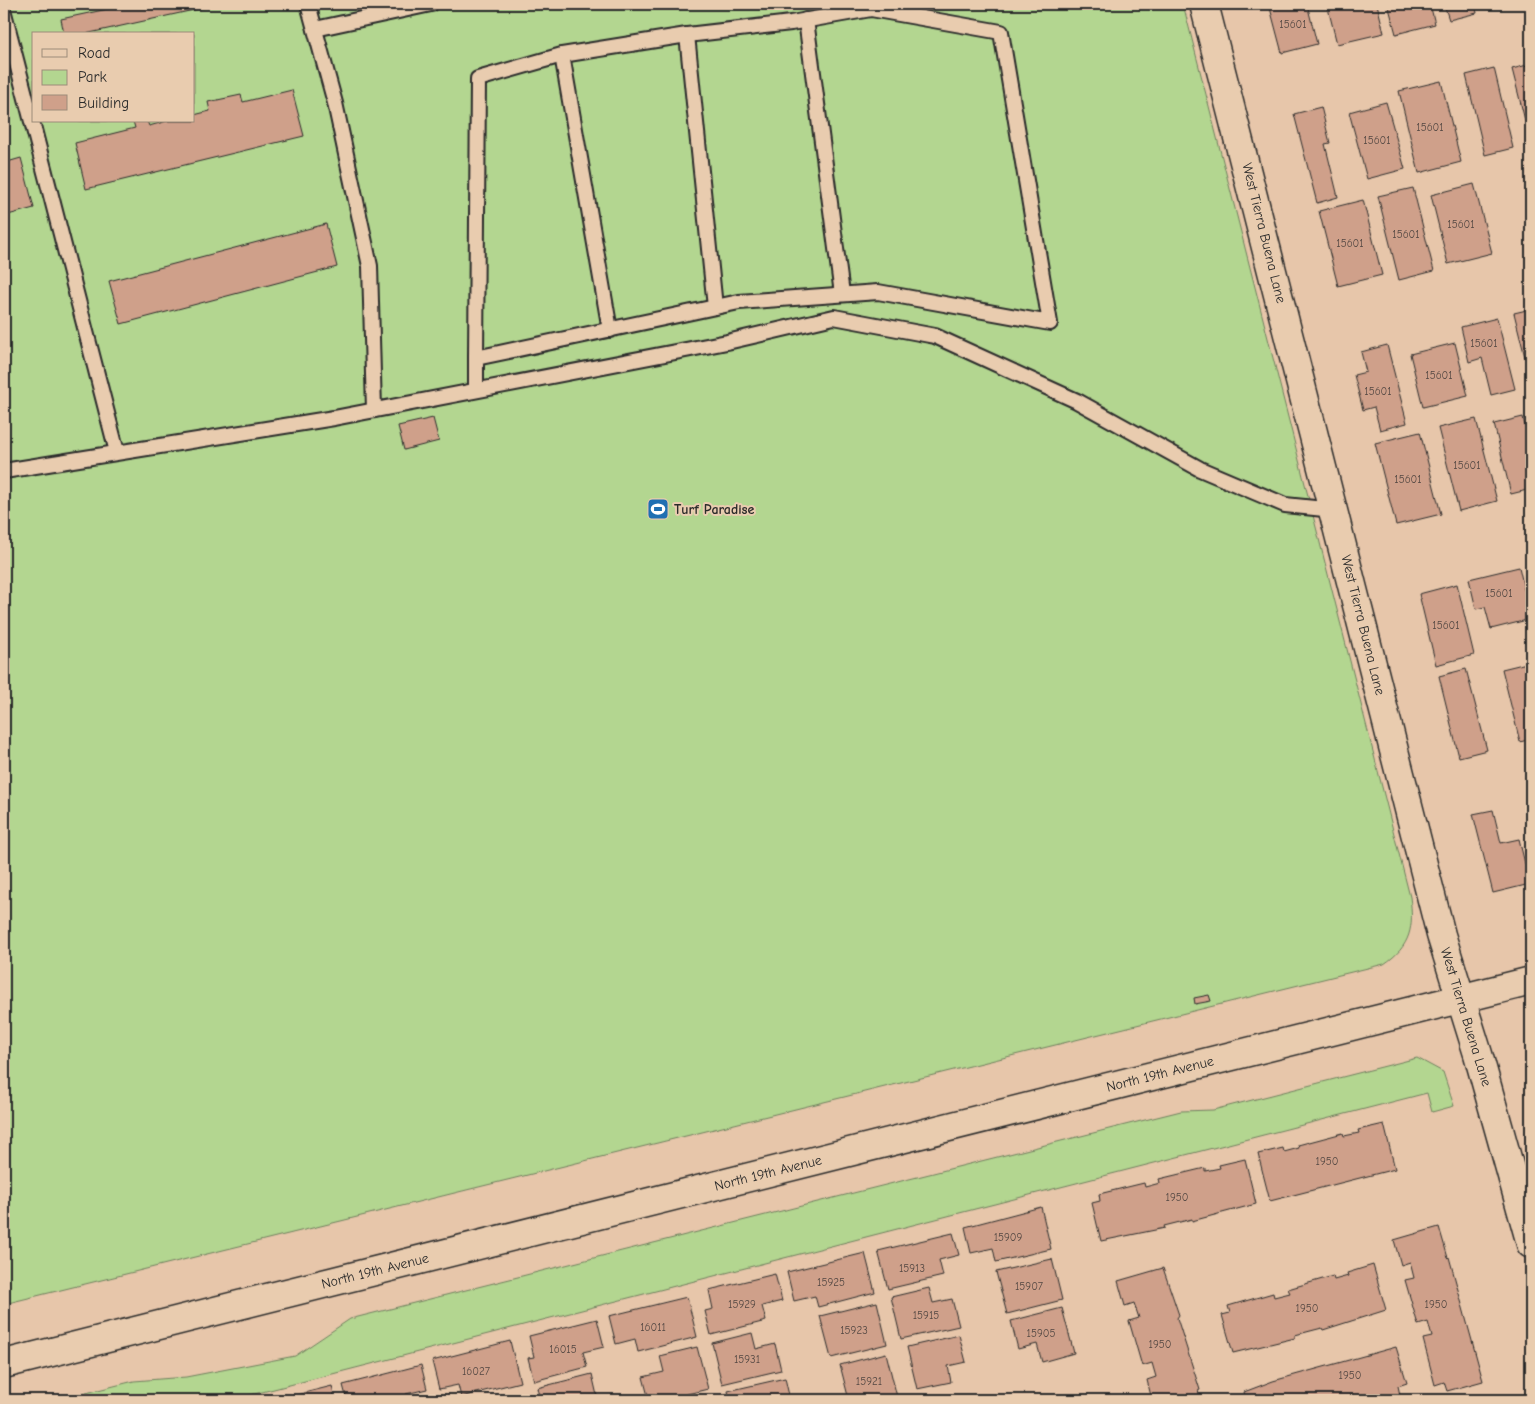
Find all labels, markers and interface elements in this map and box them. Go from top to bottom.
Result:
house number: 15601 [1279,18,1307,31]
legend [32,32,195,122]
text: Road [78,44,110,62]
text: Park [78,68,107,86]
text: Building [78,94,129,112]
house number: 15601 [1416,121,1444,134]
house number: 15601 [1363,134,1391,147]
street label: West Tierra Buena Lane [1238,161,1290,305]
house number: 15601 [1447,218,1475,231]
house number: 15601 [1392,228,1420,241]
house number: 15601 [1336,237,1364,250]
house number: 15601 [1470,337,1498,350]
house number: 15601 [1425,369,1453,382]
house number: 15601 [1364,385,1392,398]
house number: 15601 [1453,459,1481,472]
house number: 15601 [1394,473,1422,486]
sports icon: Turf Paradise [646,497,670,521]
place label: Turf Paradise [674,501,755,518]
street label: West Tierra Buena Lane [1337,553,1389,697]
house number: 15601 [1485,587,1513,600]
house number: 15601 [1432,619,1460,632]
street label: West Tierra Buena Lane [1437,946,1495,1088]
street label: North 19th Avenue [1105,1052,1215,1096]
street label: North 19th Avenue [713,1151,823,1195]
house number: 1950 [1316,1155,1338,1168]
house number: 1950 [1166,1191,1188,1204]
house number: 15909 [994,1231,1023,1244]
street label: North 19th Avenue [320,1249,430,1293]
house number: 15913 [899,1262,925,1275]
house number: 15925 [817,1276,845,1289]
house number: 15907 [1015,1280,1043,1293]
house number: 15929 [728,1298,756,1311]
house number: 1950 [1425,1298,1447,1311]
house number: 1950 [1296,1302,1318,1315]
house number: 15915 [913,1309,939,1322]
house number: 16011 [640,1321,666,1334]
house number: 15923 [840,1324,868,1337]
house number: 15905 [1027,1327,1055,1340]
house number: 1950 [1149,1338,1171,1351]
house number: 16015 [549,1343,577,1356]
house number: 15931 [734,1353,760,1366]
house number: 16027 [462,1365,490,1378]
house number: 1950 [1339,1369,1361,1382]
house number: 15921 [856,1375,882,1388]

